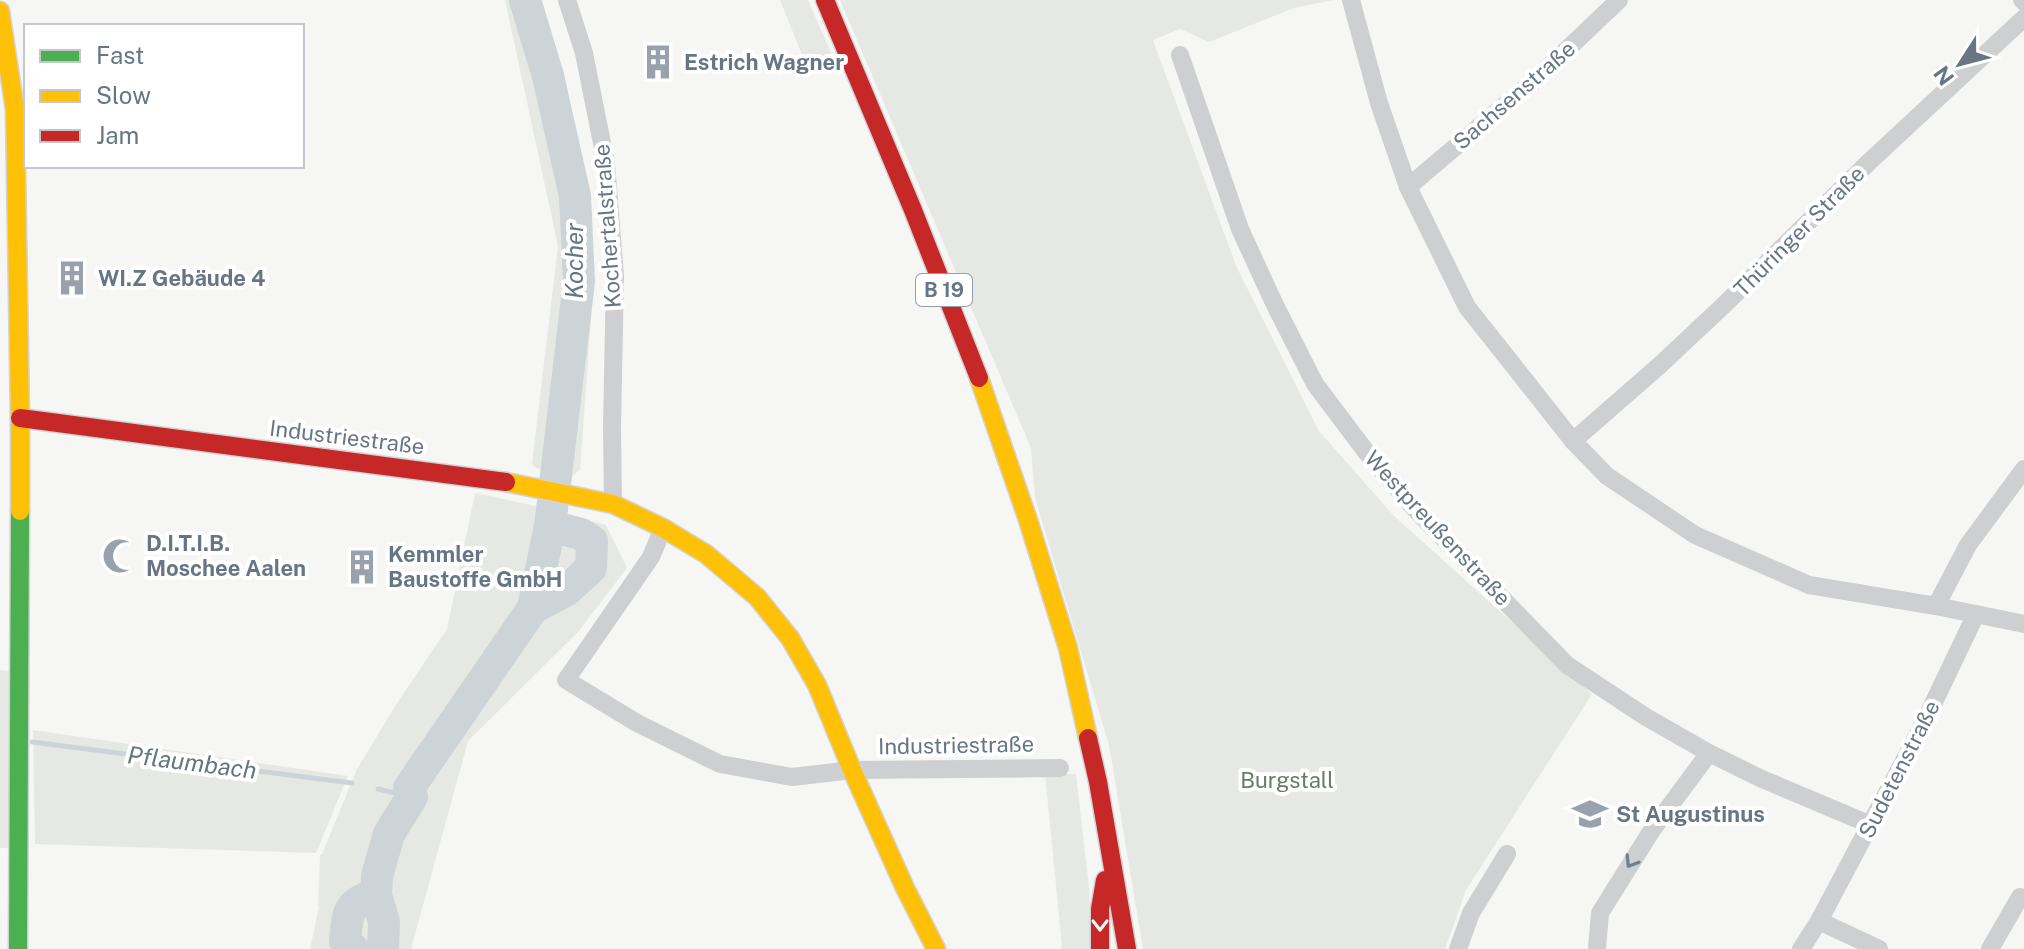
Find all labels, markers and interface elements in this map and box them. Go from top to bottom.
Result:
legend [24,24,304,168]
north arrow [1920,24,2000,104]
street label: Sachsenstraße [1448,35,1580,155]
text: Fast [96,41,144,69]
building icon: Estrich Wagner [639,43,677,81]
place label: Estrich Wagner [684,49,844,75]
text: N [1928,61,1959,90]
text: Slow [96,81,151,109]
text: Jam [96,121,139,149]
street label: Kochertalstraße [588,143,626,309]
street label: Thüringer Straße [1728,160,1870,302]
water label: Kocher [560,222,588,299]
building icon: WI.Z Gebäude 4 [53,259,91,297]
place label: WI.Z Gebäude 4 [98,265,265,291]
road number: B 19 [916,274,972,306]
street label: Industriestraße [268,415,426,459]
street label: Westpreußenstraße [1360,445,1516,611]
place label: D.I.T.I.B. Moschee Aalen [146,530,306,581]
mosque icon: D.I.T.I.B. Moschee Aalen [101,537,139,575]
place label: Kemmler Baustoffe GmbH [388,541,562,592]
building icon: Kemmler Baustoffe GmbH [343,548,381,586]
street label: Sudetenstraße [1853,696,1945,842]
street label: Industriestraße [878,731,1034,759]
water label: Pflaumbach [126,740,258,784]
park label: Burgstall [1240,767,1334,793]
school or university icon: St Augustinus [1571,795,1609,833]
place label: St Augustinus [1616,801,1765,827]
one-way arrow [1626,854,1641,868]
one-way arrow [1091,919,1109,932]

